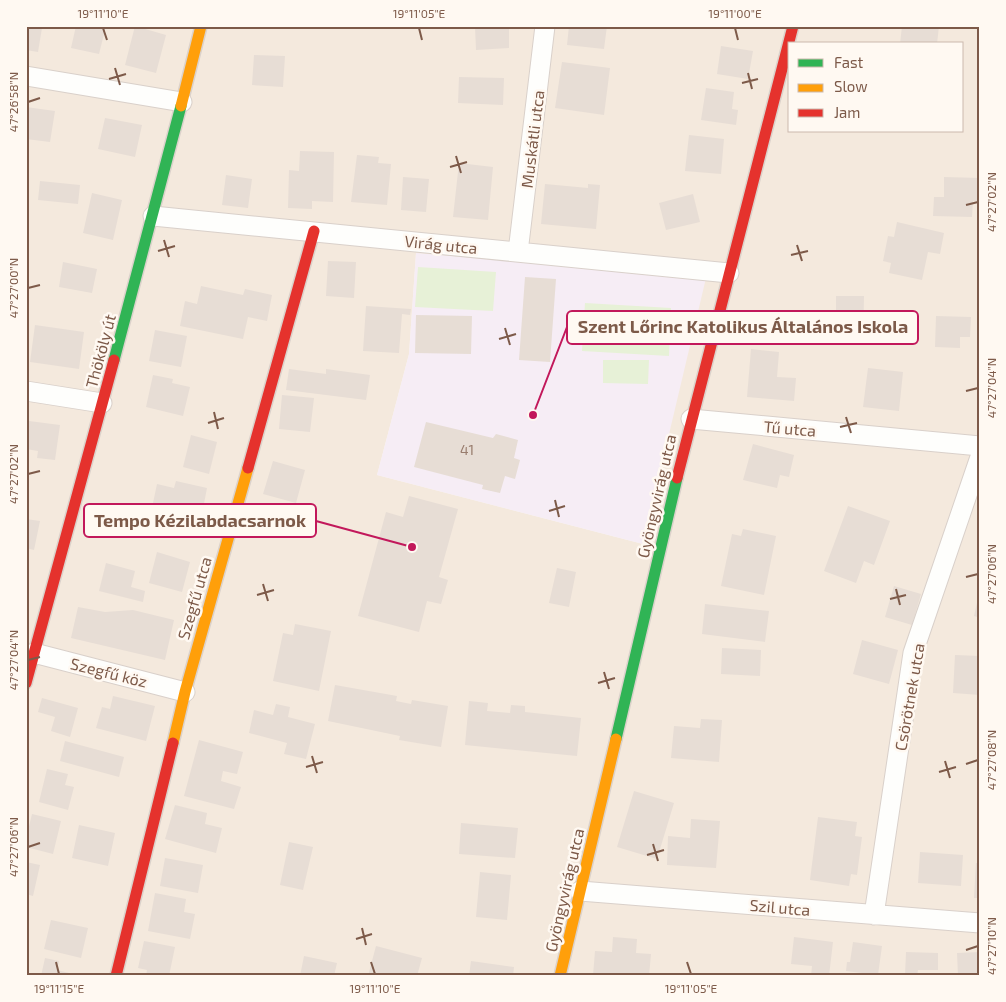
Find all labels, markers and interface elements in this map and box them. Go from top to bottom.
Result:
text: 19°11'10"E [77,6,129,20]
text: 19°11'05"E [393,6,446,20]
text: 19°11'00"E [708,6,762,20]
legend [788,42,964,132]
text: Fast [834,53,864,71]
text: 47°26'58"N [6,72,20,132]
text: Slow [834,77,868,95]
street label: Muskátli utca [517,89,547,189]
text: Jam [834,103,860,121]
text: 47°27'02"N [984,172,998,232]
street label: Virág utca [404,231,478,257]
text: 47°27'00"N [6,258,20,318]
callout: Szent Lőrinc Katolikus Általános Iskola [567,311,918,344]
street label: Thököly út [81,312,119,390]
text: Szent Lőrinc Katolikus Általános Iskola [578,315,908,337]
text: 47°27'04"N [984,358,998,418]
street label: Tű utca [763,416,817,440]
street label: Gyöngyvirág utca [633,432,679,560]
house number: 41 [460,441,474,458]
text: 47°27'02"N [6,444,20,504]
callout: Tempo Kézilabdacsarnok [84,504,316,537]
text: Tempo Kézilabdacsarnok [94,509,306,531]
text: 47°27'06"N [984,544,998,604]
street label: Szegfű utca [173,554,215,642]
text: 47°27'04"N [6,630,20,690]
street label: Csörötnek utca [890,642,928,752]
street label: Szegfű köz [69,653,149,691]
text: 47°27'08"N [984,730,998,790]
text: 47°27'06"N [6,817,20,877]
street label: Gyöngyvirág utca [541,826,587,954]
street label: Szil utca [749,895,811,919]
text: 47°27'10"N [984,917,998,975]
text: 19°11'15"E [34,981,84,995]
text: 19°11'10"E [349,981,401,995]
text: 19°11'05"E [665,981,718,995]

